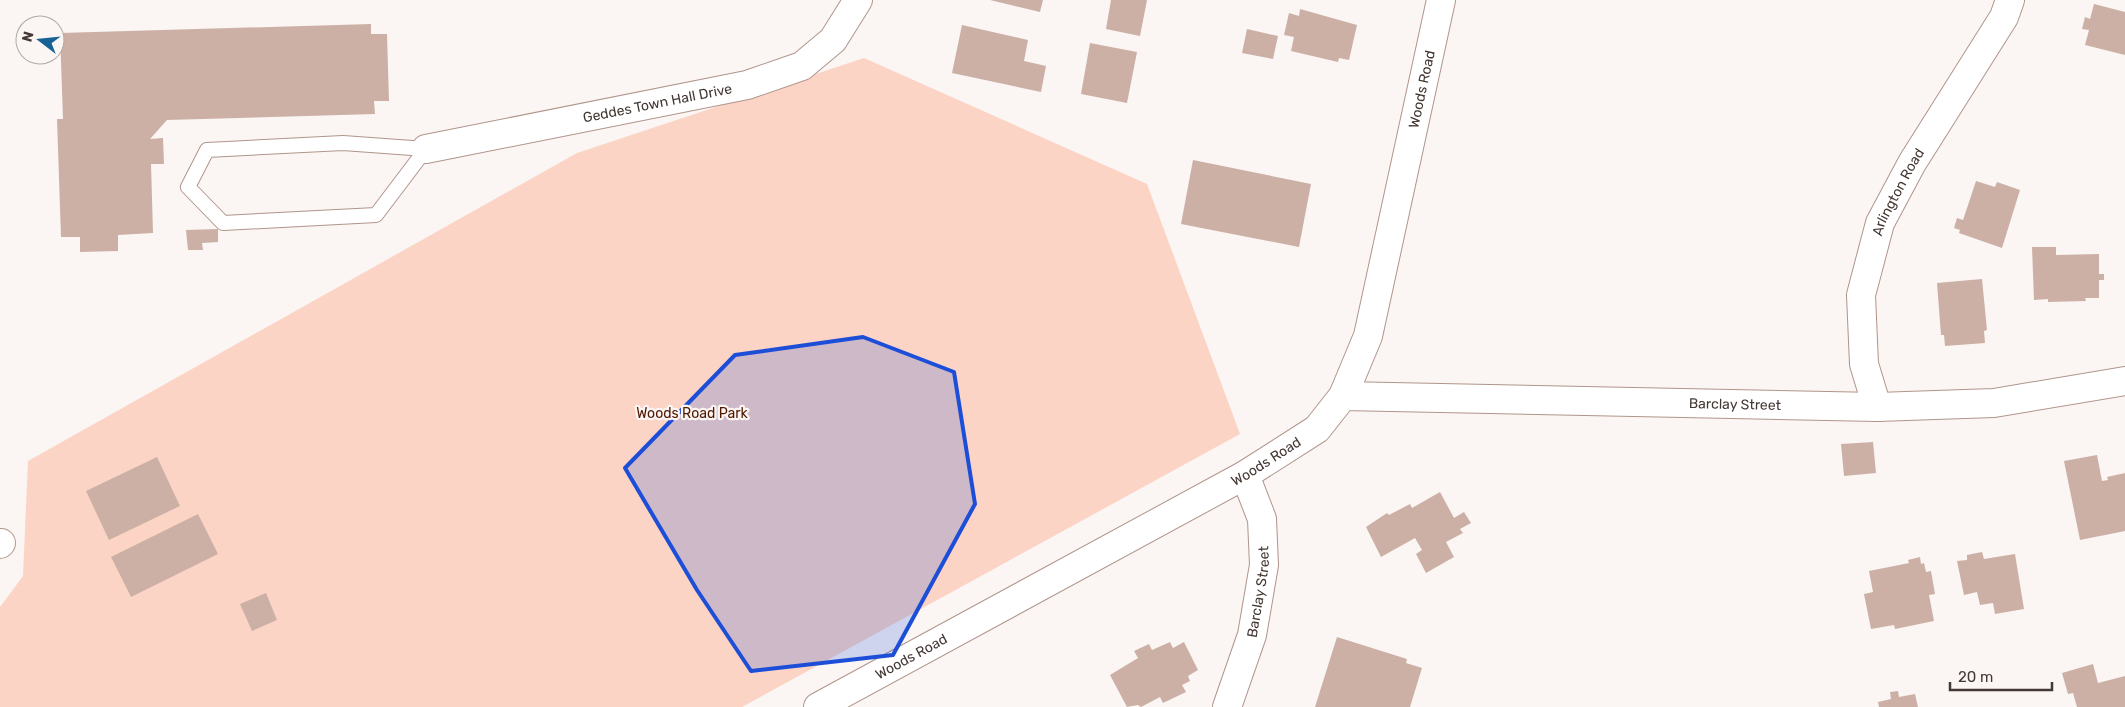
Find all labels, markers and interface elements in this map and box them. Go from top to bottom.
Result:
north arrow [15,15,65,65]
text: N [18,29,38,44]
street label: Woods Road [1405,49,1439,130]
street label: Geddes Town Hall Drive [582,80,734,127]
street label: Arlington Road [1869,145,1928,238]
street label: Barclay Street [1689,395,1782,414]
park label: Woods Road Park [636,405,749,422]
street label: Woods Road [1228,433,1304,490]
street label: Barclay Street [1244,545,1273,639]
street label: Woods Road [873,630,950,683]
scale bar [1950,660,2052,692]
text: 20 m [1958,668,1993,686]

